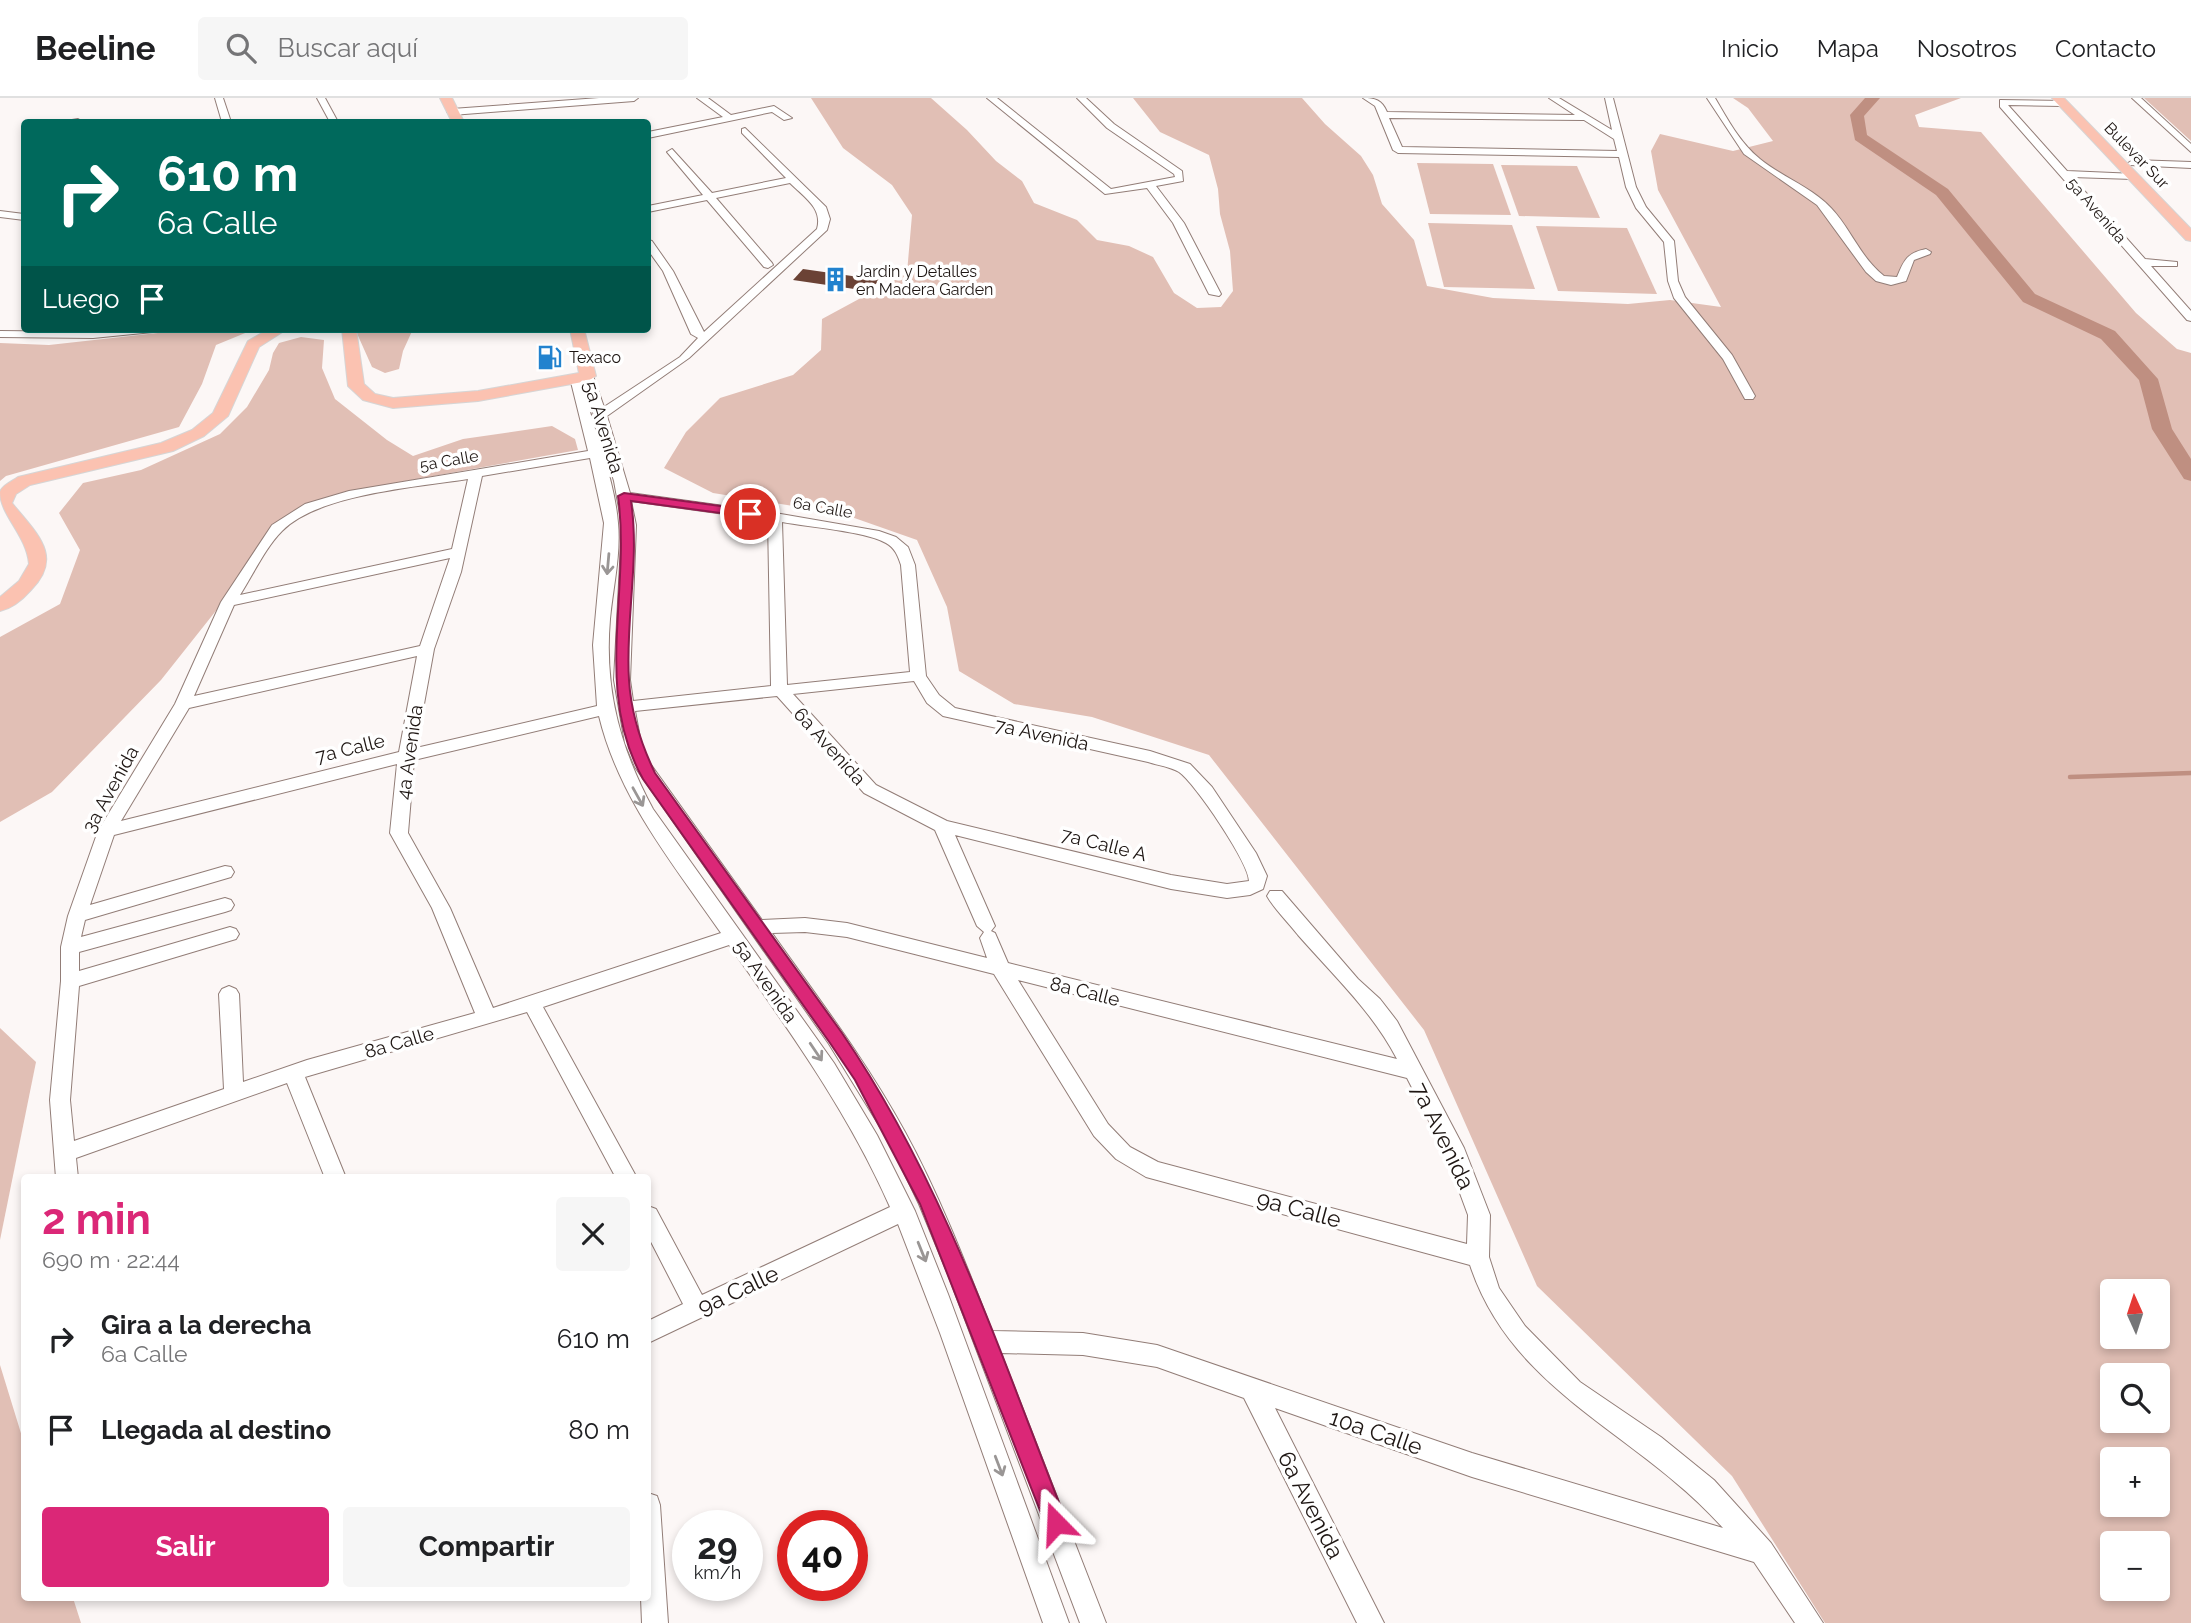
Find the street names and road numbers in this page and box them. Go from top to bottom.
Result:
street label: Bulevar Sur [2100,118,2173,193]
street label: 5a Avenida [2063,174,2130,247]
street label: 5a Avenida [580,378,628,476]
street label: 5a Calle [418,446,480,475]
street label: 6a Calle [792,493,854,522]
street label: 4a Avenida [391,703,427,801]
street label: 6a Avenida [789,703,871,789]
street label: 7a Avenida [993,713,1091,755]
street label: 7a Calle [313,729,387,767]
street label: 3a Avenida [77,742,143,836]
street label: 7a Calle A [1059,823,1149,865]
street label: 5a Avenida [730,936,802,1026]
street label: 8a Calle [1048,972,1122,1010]
street label: 8a Calle [362,1022,436,1062]
street label: 7a Avenida [1406,1078,1481,1194]
street label: 9a Calle [1254,1184,1344,1233]
street label: 9a Calle [693,1259,783,1320]
street label: 10a Calle [1326,1403,1426,1460]
street label: 6a Avenida [1273,1447,1350,1563]

